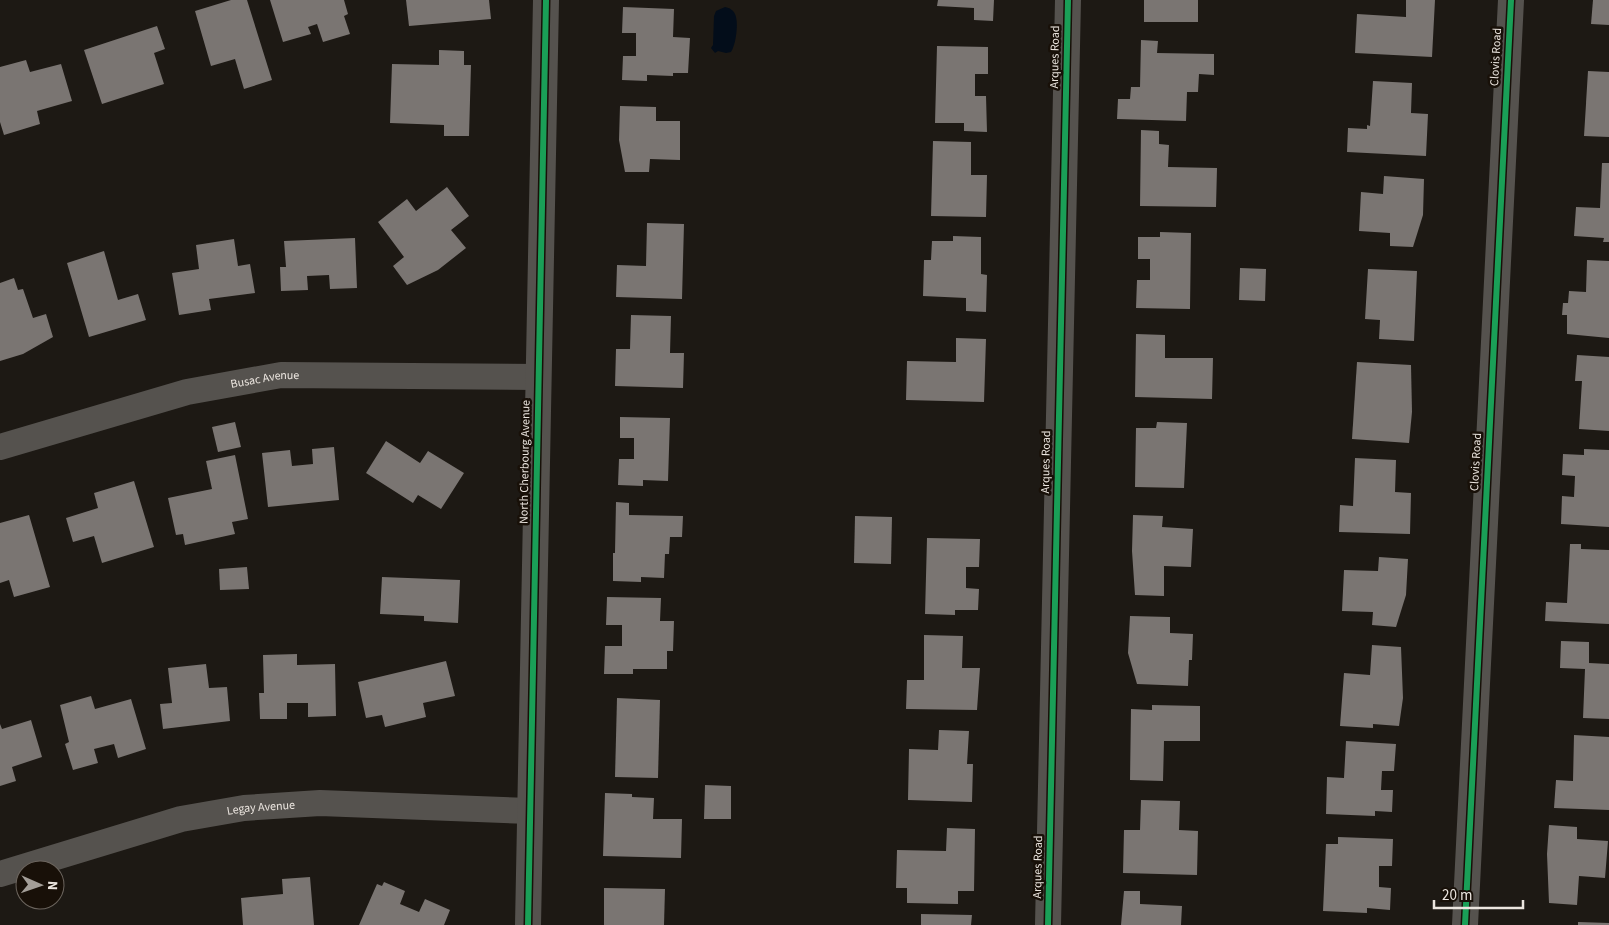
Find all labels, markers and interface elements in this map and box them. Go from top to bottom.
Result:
street label: Arques Road [1046,25,1064,89]
street label: Clovis Road [1486,28,1506,86]
street label: Busac Avenue [229,366,299,392]
street label: North Cherbourg Avenue [515,400,535,524]
street label: Arques Road [1037,430,1055,494]
street label: Clovis Road [1466,433,1486,491]
street label: Legay Avenue [225,796,296,819]
street label: Arques Road [1029,835,1047,899]
north arrow [15,860,65,910]
scale bar [1434,878,1523,910]
text: N [42,880,62,890]
text: 20 m [1442,885,1472,906]

